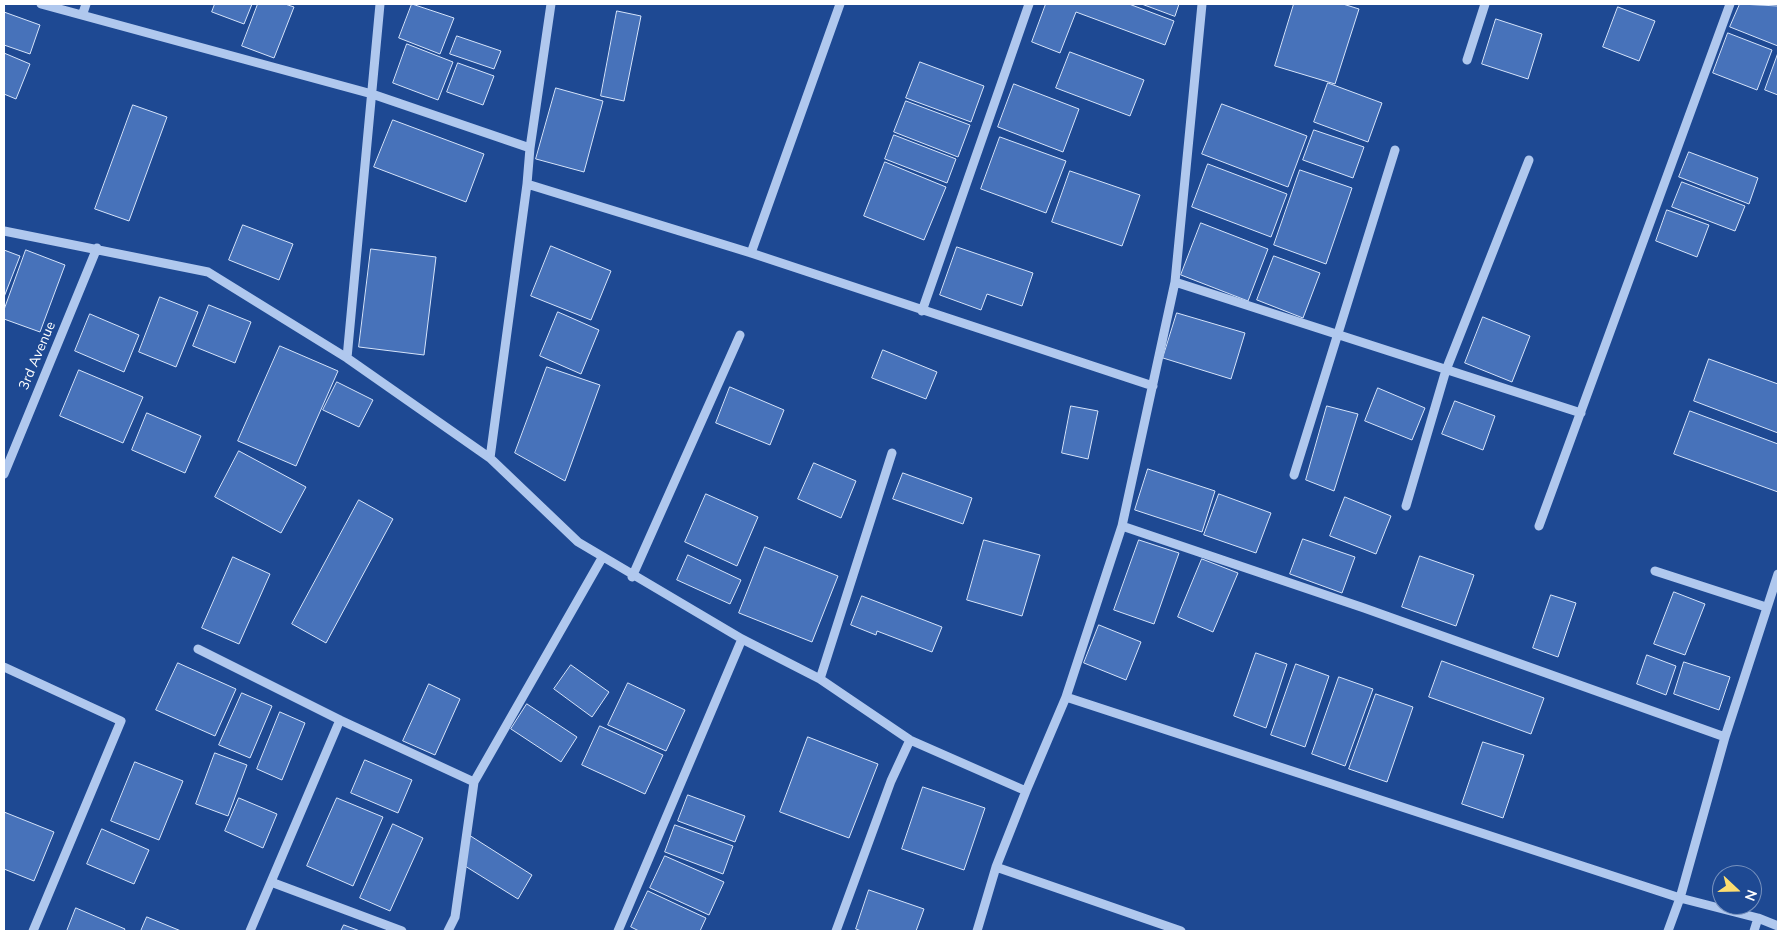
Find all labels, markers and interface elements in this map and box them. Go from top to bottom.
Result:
street label: 3rd Avenue [16,319,60,393]
north arrow [1712,865,1762,915]
text: N [1740,887,1761,903]

